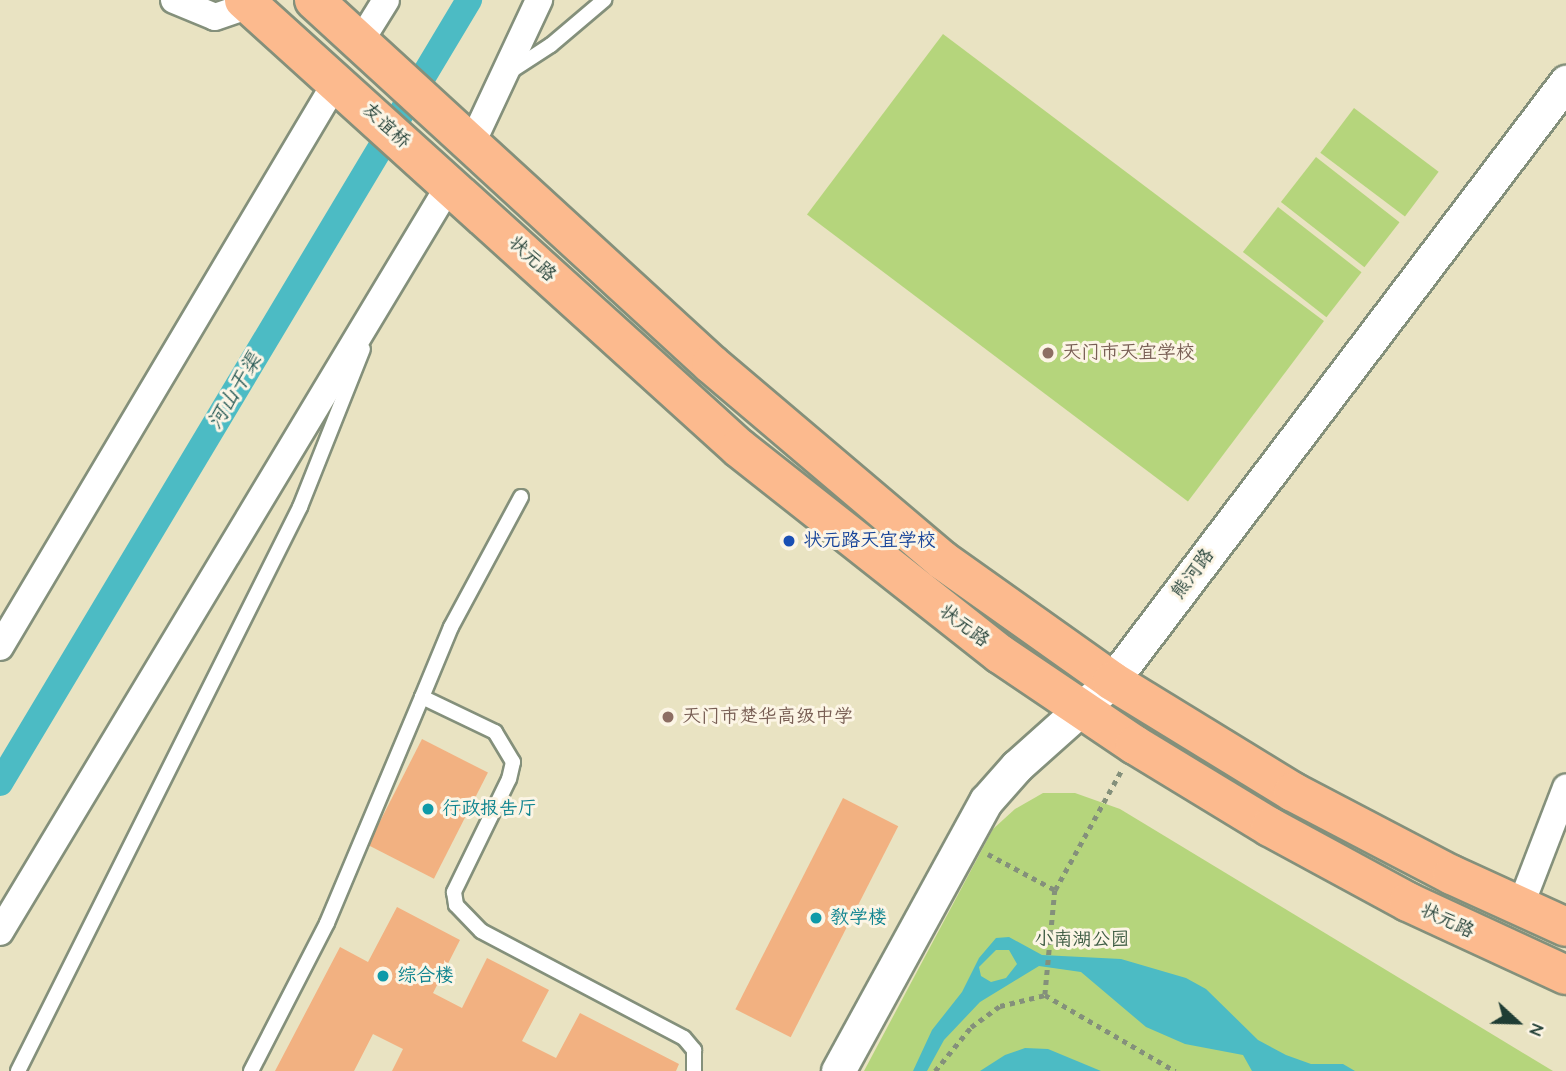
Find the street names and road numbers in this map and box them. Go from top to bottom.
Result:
street label: 友谊桥 [357,98,415,154]
street label: 状元路 [503,231,561,287]
street label: 熊河路 [1167,544,1219,604]
street label: 状元路 [934,600,994,652]
street label: 状元路 [1416,899,1478,943]

